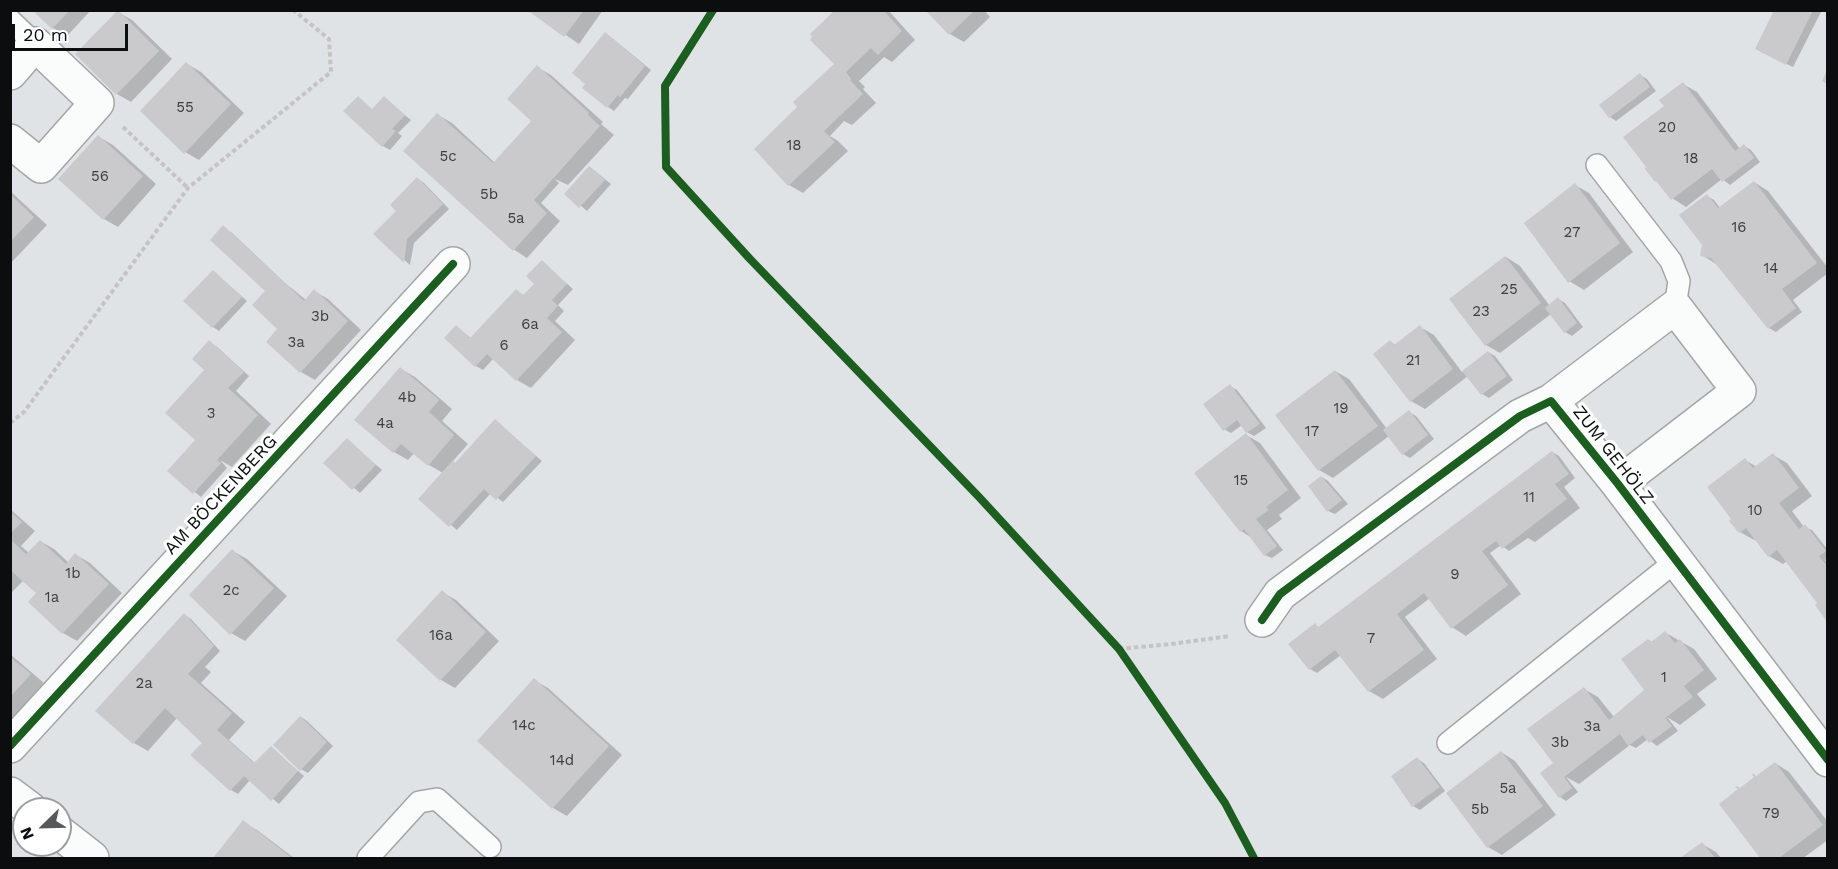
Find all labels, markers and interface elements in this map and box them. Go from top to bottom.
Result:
scale bar [15,12,130,50]
text: 20 m [23,24,68,45]
house number: 55 [176,99,194,117]
house number: 20 [1658,119,1676,137]
house number: 18 [786,137,802,155]
house number: 5c [439,148,457,166]
house number: 18 [1683,150,1699,168]
house number: 56 [91,168,109,186]
house number: 5b [480,186,498,204]
house number: 5a [507,210,525,228]
house number: 16 [1732,219,1746,237]
house number: 27 [1564,224,1580,242]
house number: 14 [1763,260,1779,278]
house number: 25 [1500,281,1518,299]
house number: 23 [1472,303,1490,321]
house number: 3b [311,308,329,326]
house number: 6a [521,316,539,334]
house number: 3a [287,334,305,352]
house number: 6 [499,337,509,355]
house number: 21 [1406,352,1420,370]
house number: 4b [398,389,416,407]
house number: 19 [1333,400,1349,418]
street label: ZUM GEHÖLZ [1568,402,1658,508]
house number: 3 [207,405,215,423]
house number: 4a [376,415,394,433]
house number: 17 [1305,423,1319,441]
street label: AM BÖCKENBERG [160,431,282,559]
house number: 15 [1234,472,1248,490]
house number: 11 [1523,489,1535,507]
house number: 10 [1747,502,1763,520]
house number: 1b [65,565,81,583]
house number: 9 [1450,566,1460,584]
house number: 2c [222,582,240,600]
house number: 1a [45,589,59,607]
house number: 16a [429,627,453,645]
house number: 7 [1367,630,1375,648]
house number: 1 [1661,669,1667,687]
house number: 2a [135,675,153,693]
house number: 14c [512,717,536,735]
house number: 3a [1583,718,1601,736]
house number: 3b [1551,734,1569,752]
house number: 14d [550,752,574,770]
house number: 5a [1499,780,1517,798]
north arrow [12,797,72,857]
house number: 5b [1471,801,1489,819]
house number: 79 [1762,805,1780,823]
text: N [16,824,38,843]

